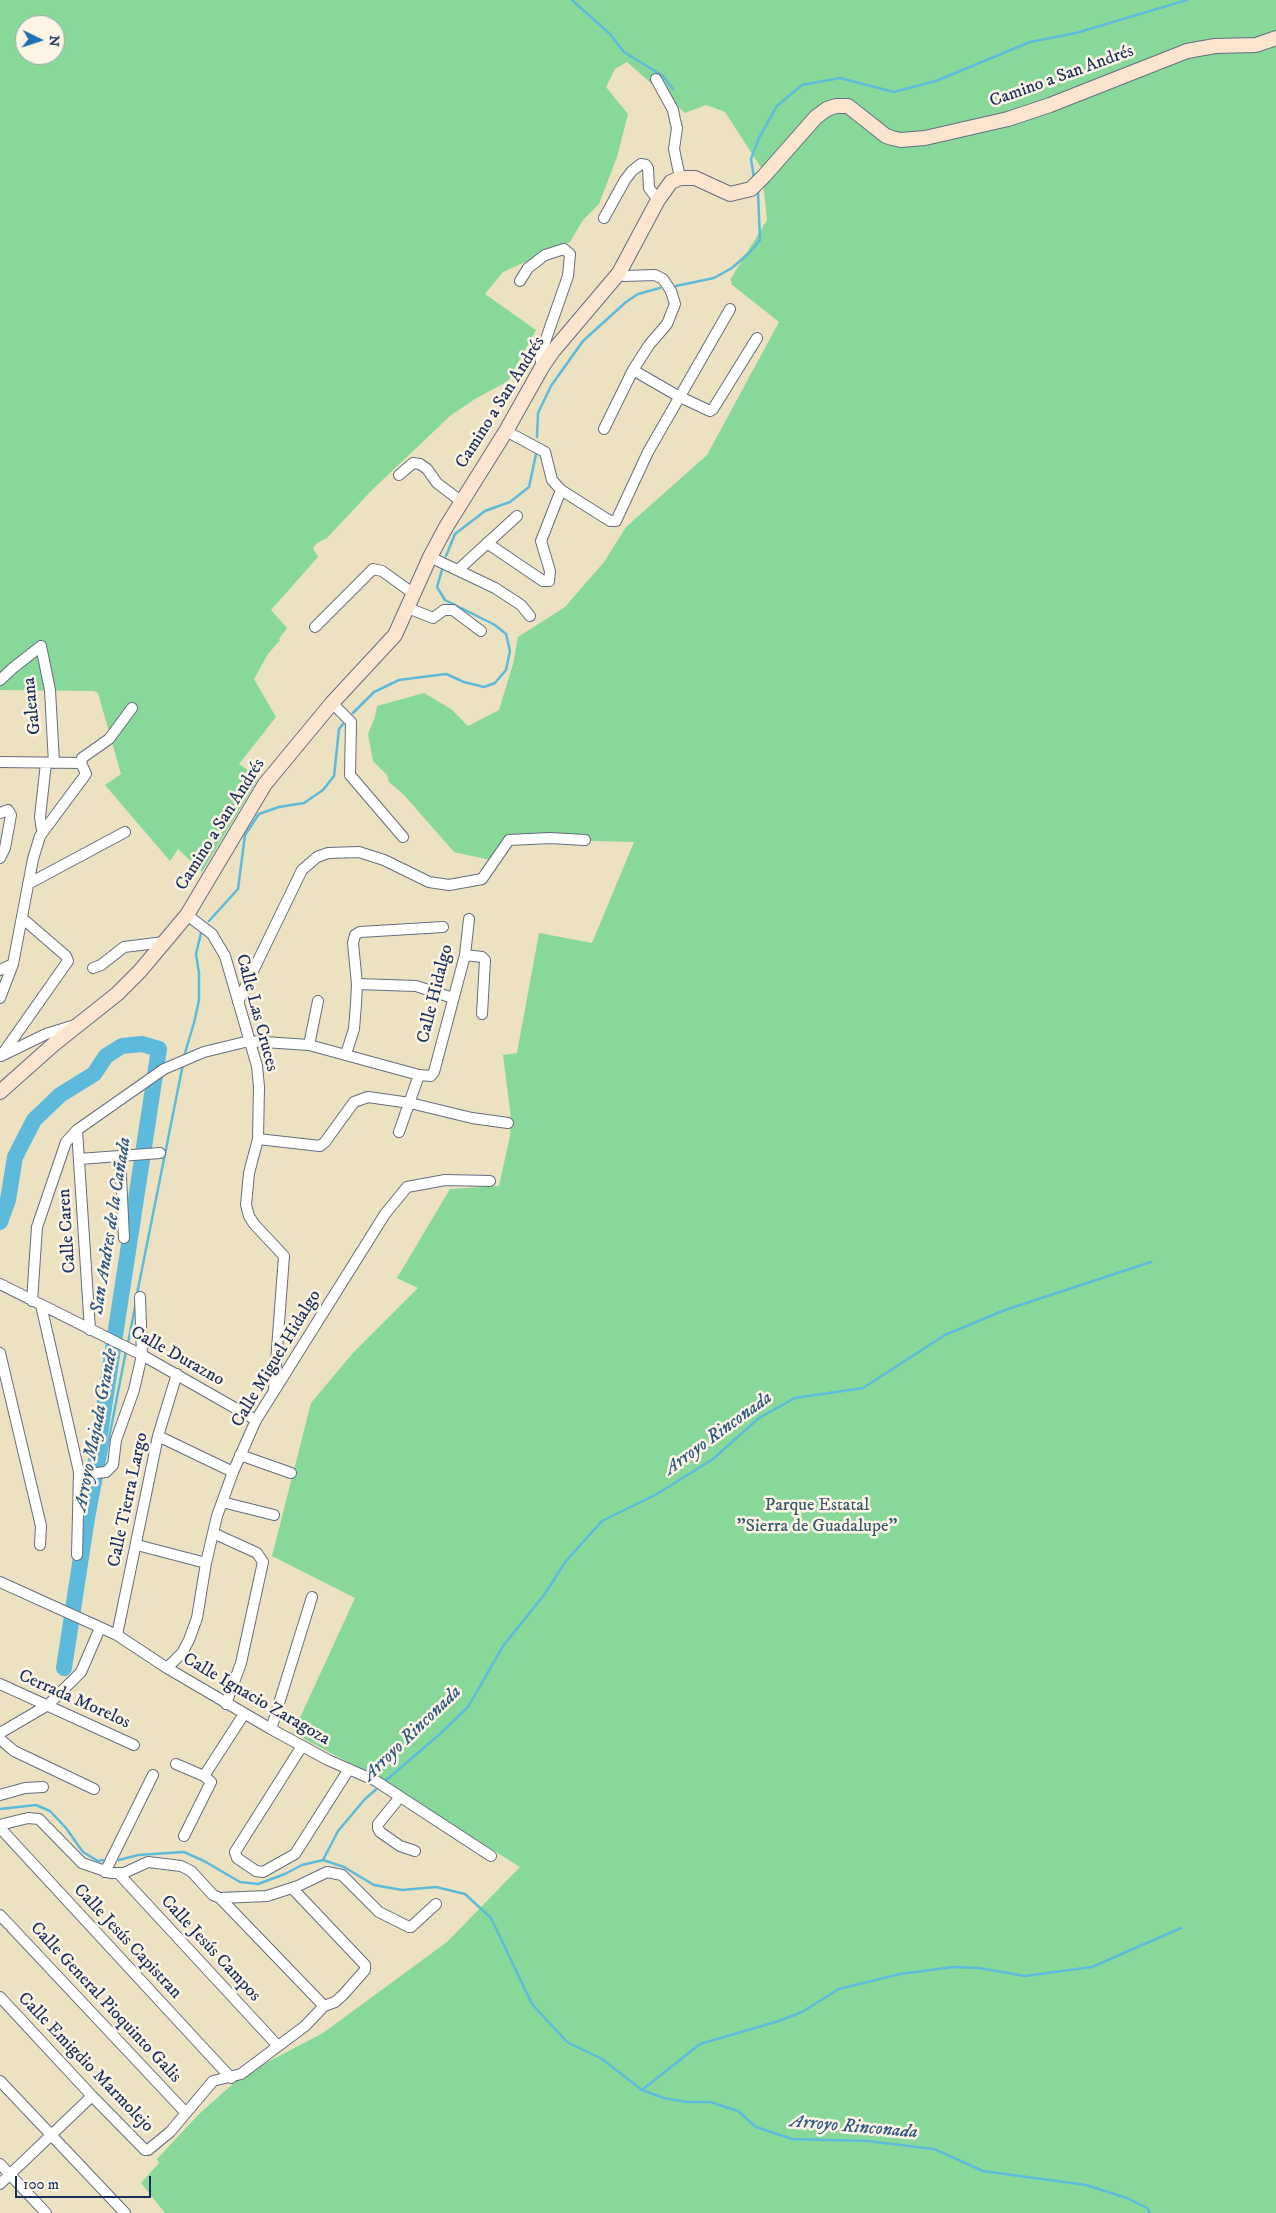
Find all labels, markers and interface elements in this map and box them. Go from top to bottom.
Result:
north arrow [15,15,65,65]
text: N [45,35,63,47]
street label: Camino a San Andrés [987,41,1137,113]
street label: Camino a San Andrés [452,333,550,473]
street label: Galeana [19,676,47,736]
street label: Camino a San Andrés [172,755,270,895]
street label: Calle Hidalgo [413,942,459,1046]
street label: Calle Las Cruces [230,952,282,1074]
water label: San Andres de la Cañada [87,1136,137,1316]
street label: Calle Caren [54,1188,82,1274]
street label: Calle Miguel Hidalgo [228,1286,326,1432]
street label: Calle Durazno [126,1322,228,1392]
water label: Arroyo Majada Grande [70,1347,124,1513]
water label: Arroyo Rinconada [661,1387,777,1481]
street label: Calle Tierra Largo [104,1431,154,1569]
park label: Parque Estatal "Sierra de Guadalupe" [737,1495,897,1538]
street label: Calle Ignacio Zaragoza [179,1649,333,1751]
street label: Cerrada Morelos [15,1666,133,1734]
water label: Arroyo Rinconada [359,1681,467,1787]
street label: Calle Jesús Capistran [68,1880,186,2004]
street label: Calle Jesús Campos [155,1891,265,2007]
street label: Calle General Pioquinto Galis [25,1918,185,2088]
street label: Calle Emigdio Marmolejo [12,1988,158,2138]
water label: Arroyo Rinconada [789,2111,919,2145]
scale bar [18,2166,154,2198]
text: 100 m [23,2175,59,2194]

